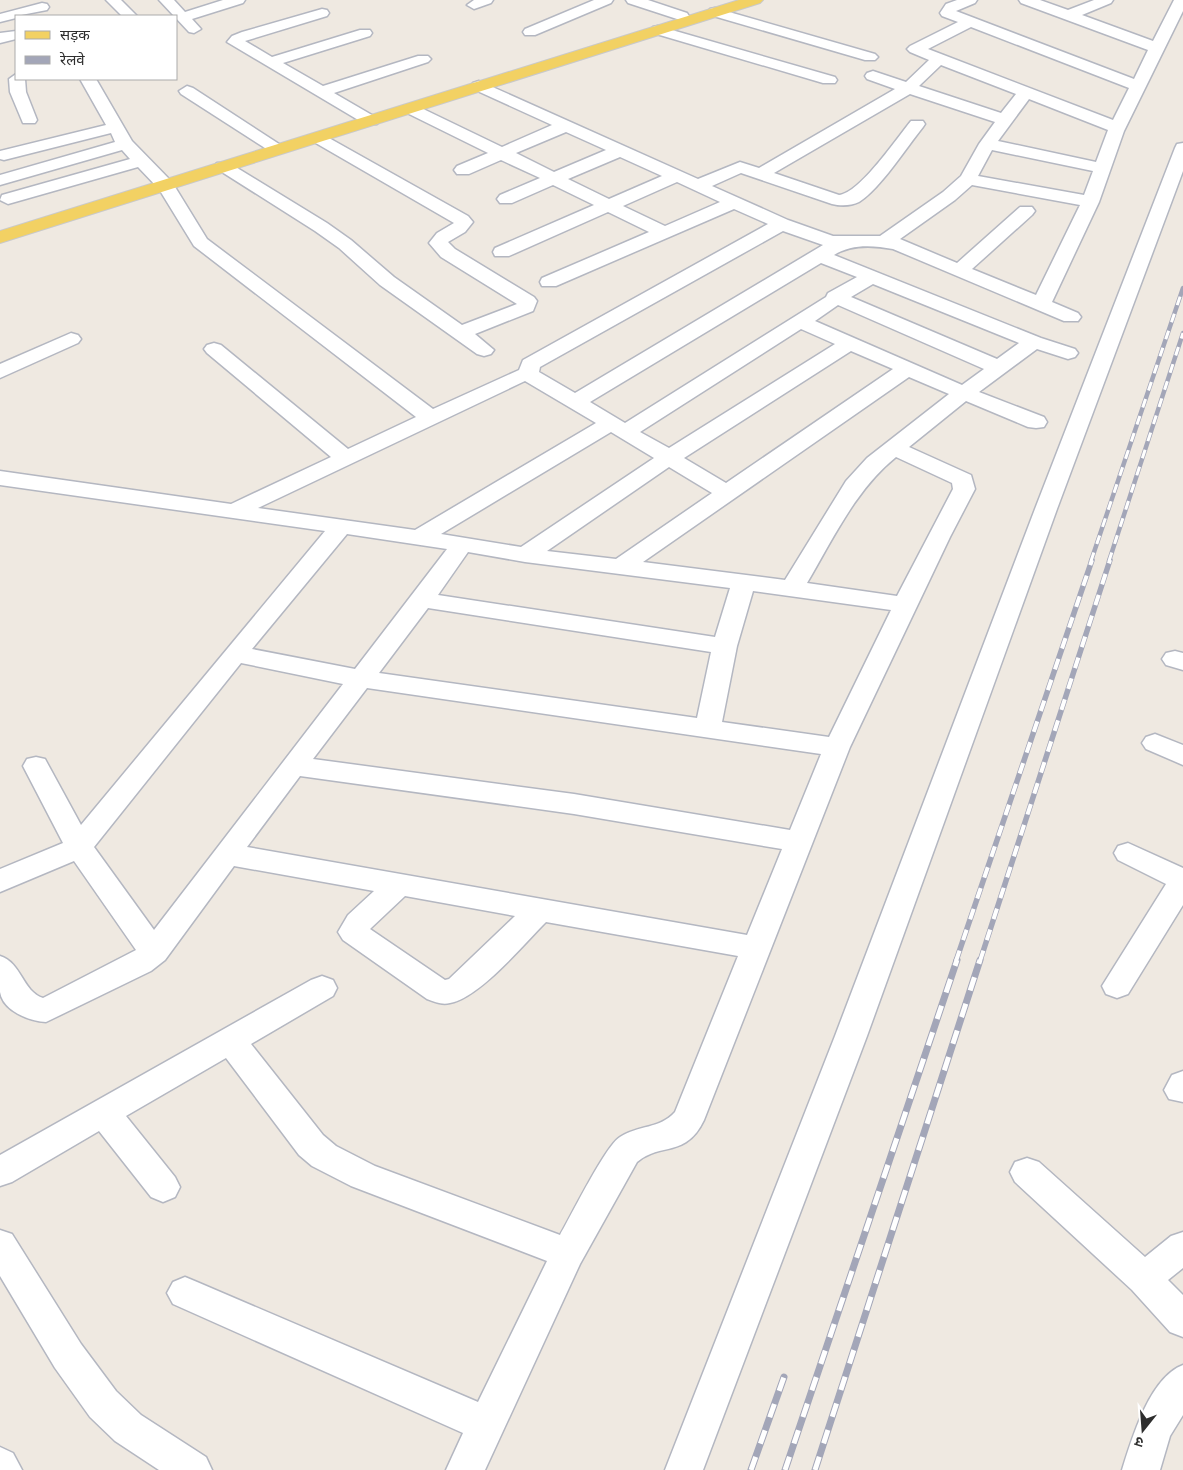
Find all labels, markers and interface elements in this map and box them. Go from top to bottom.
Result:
legend [15,15,178,80]
text: सड़क [60,25,90,45]
text: रेलवे [59,50,85,70]
north arrow [1118,1405,1168,1455]
text: उ [1132,1431,1146,1452]

